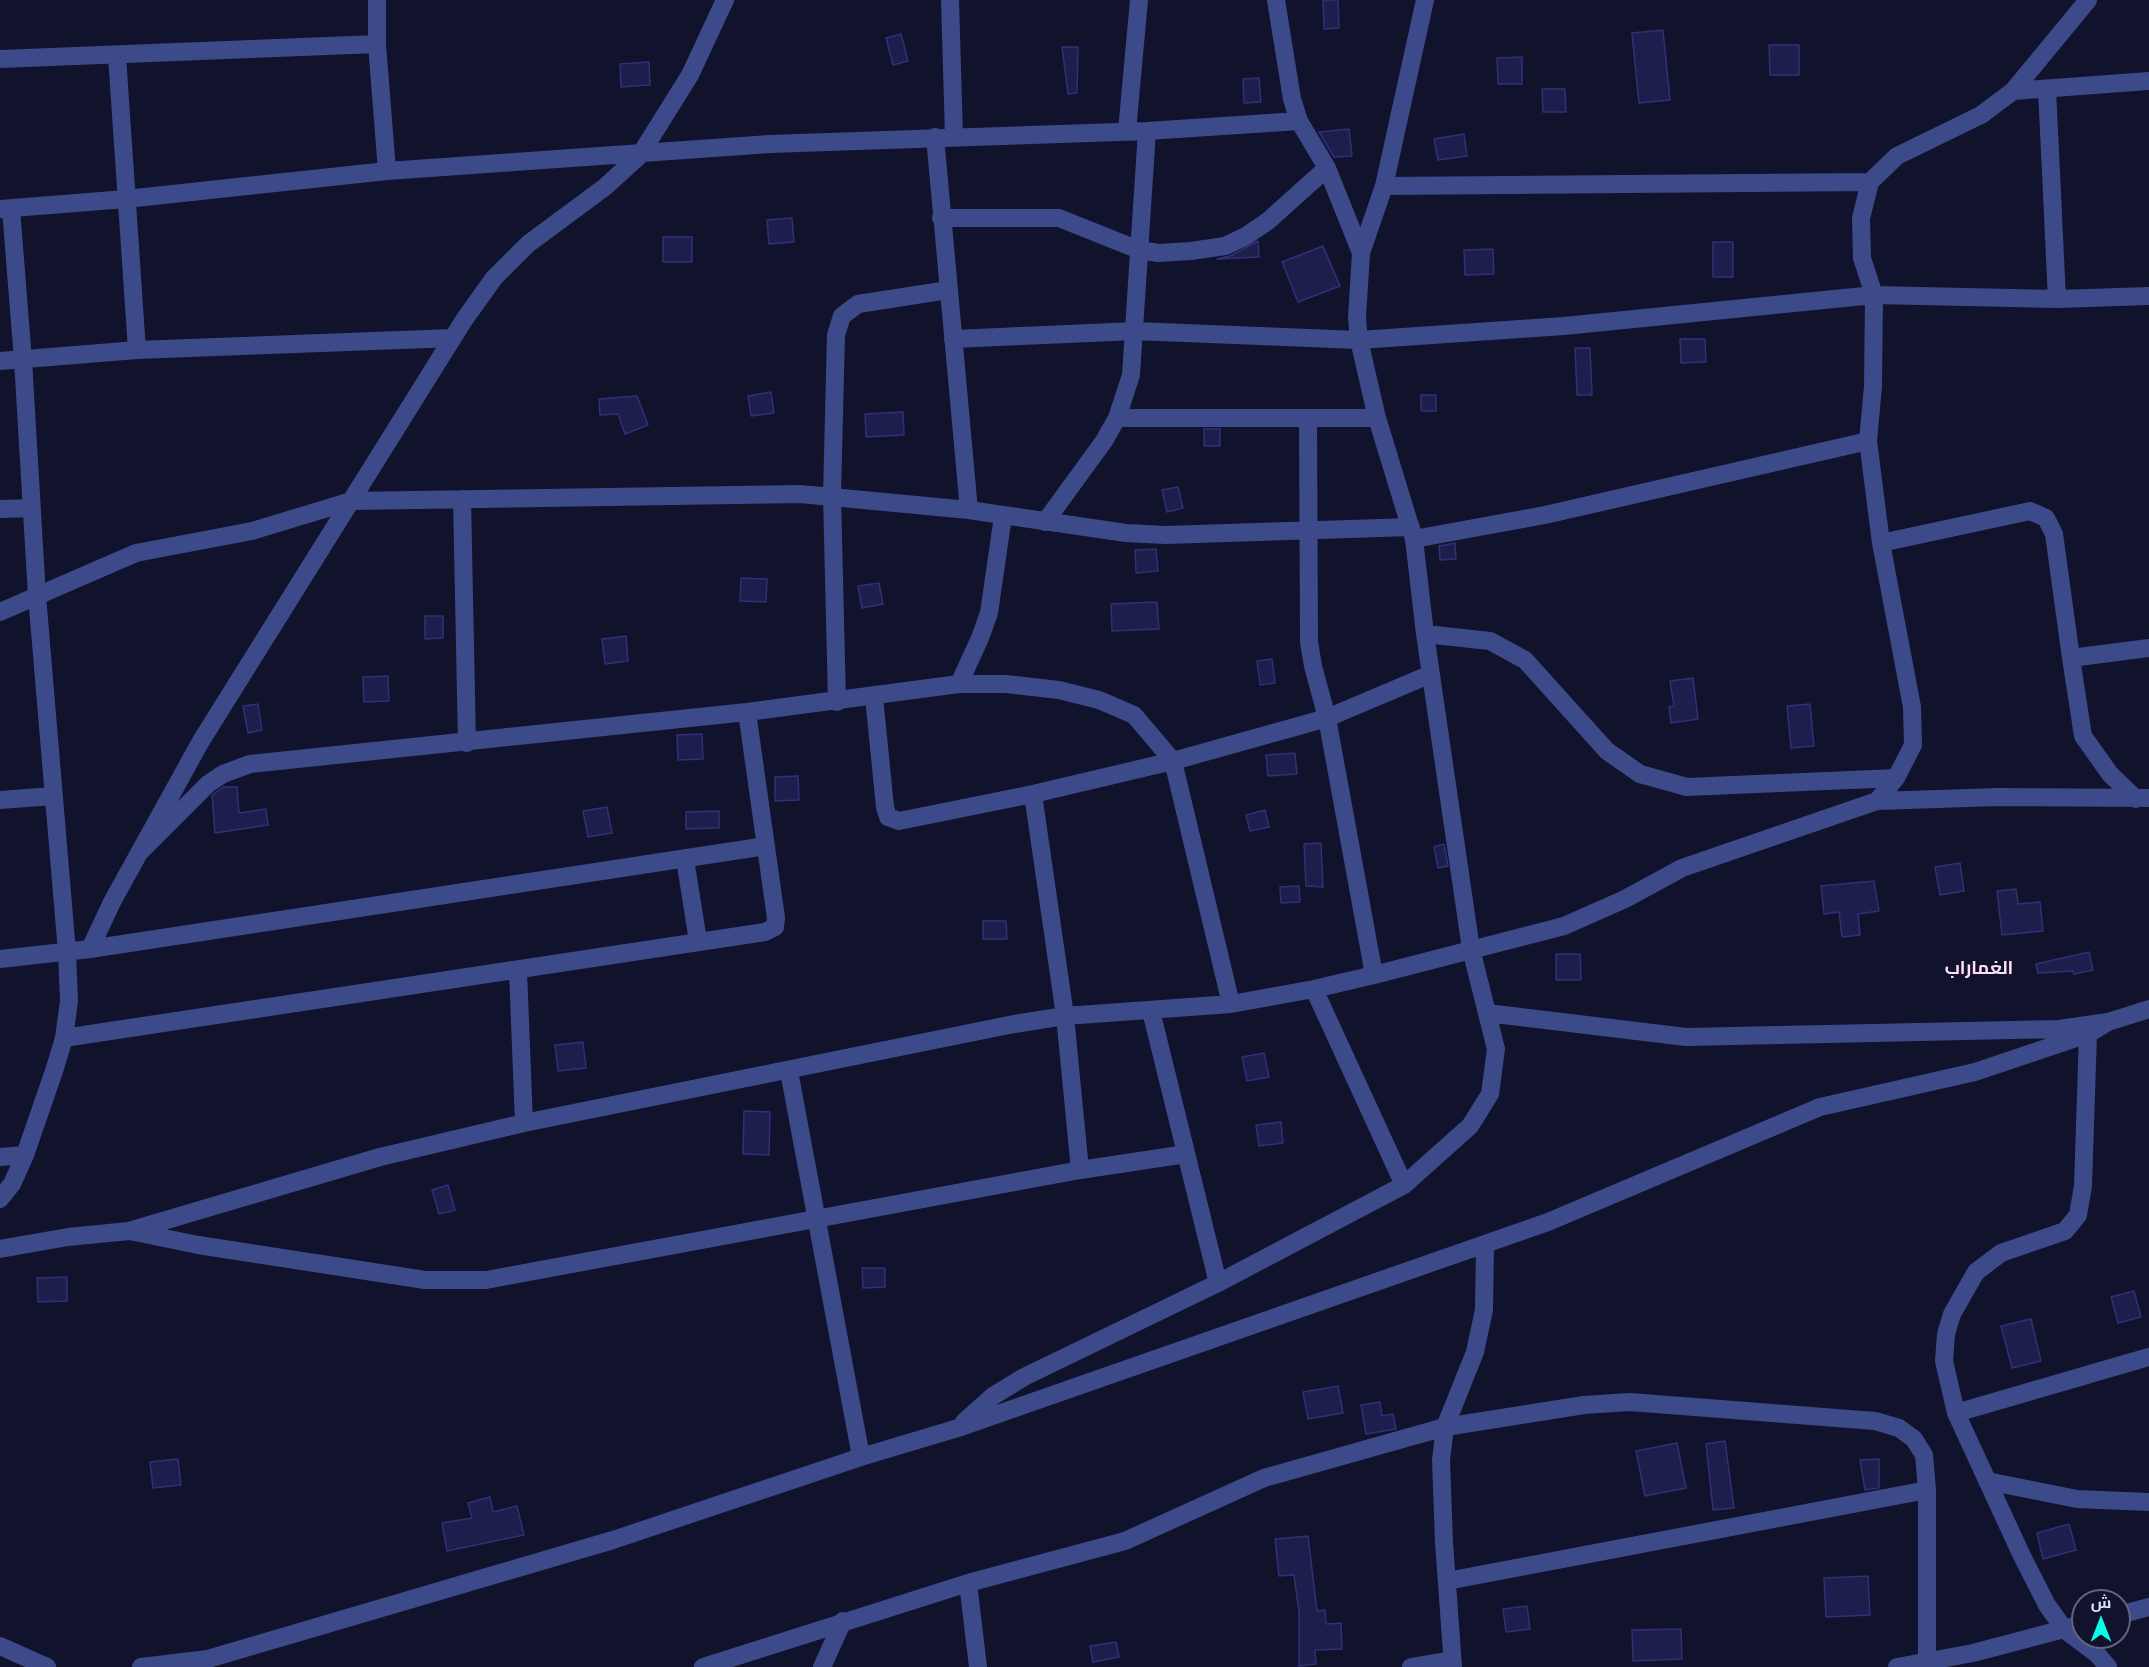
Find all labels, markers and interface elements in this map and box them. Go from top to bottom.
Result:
district label: الغماراب [1945,958,2013,980]
north arrow [2071,1589,2131,1649]
text: ش [2091,1593,2111,1613]

